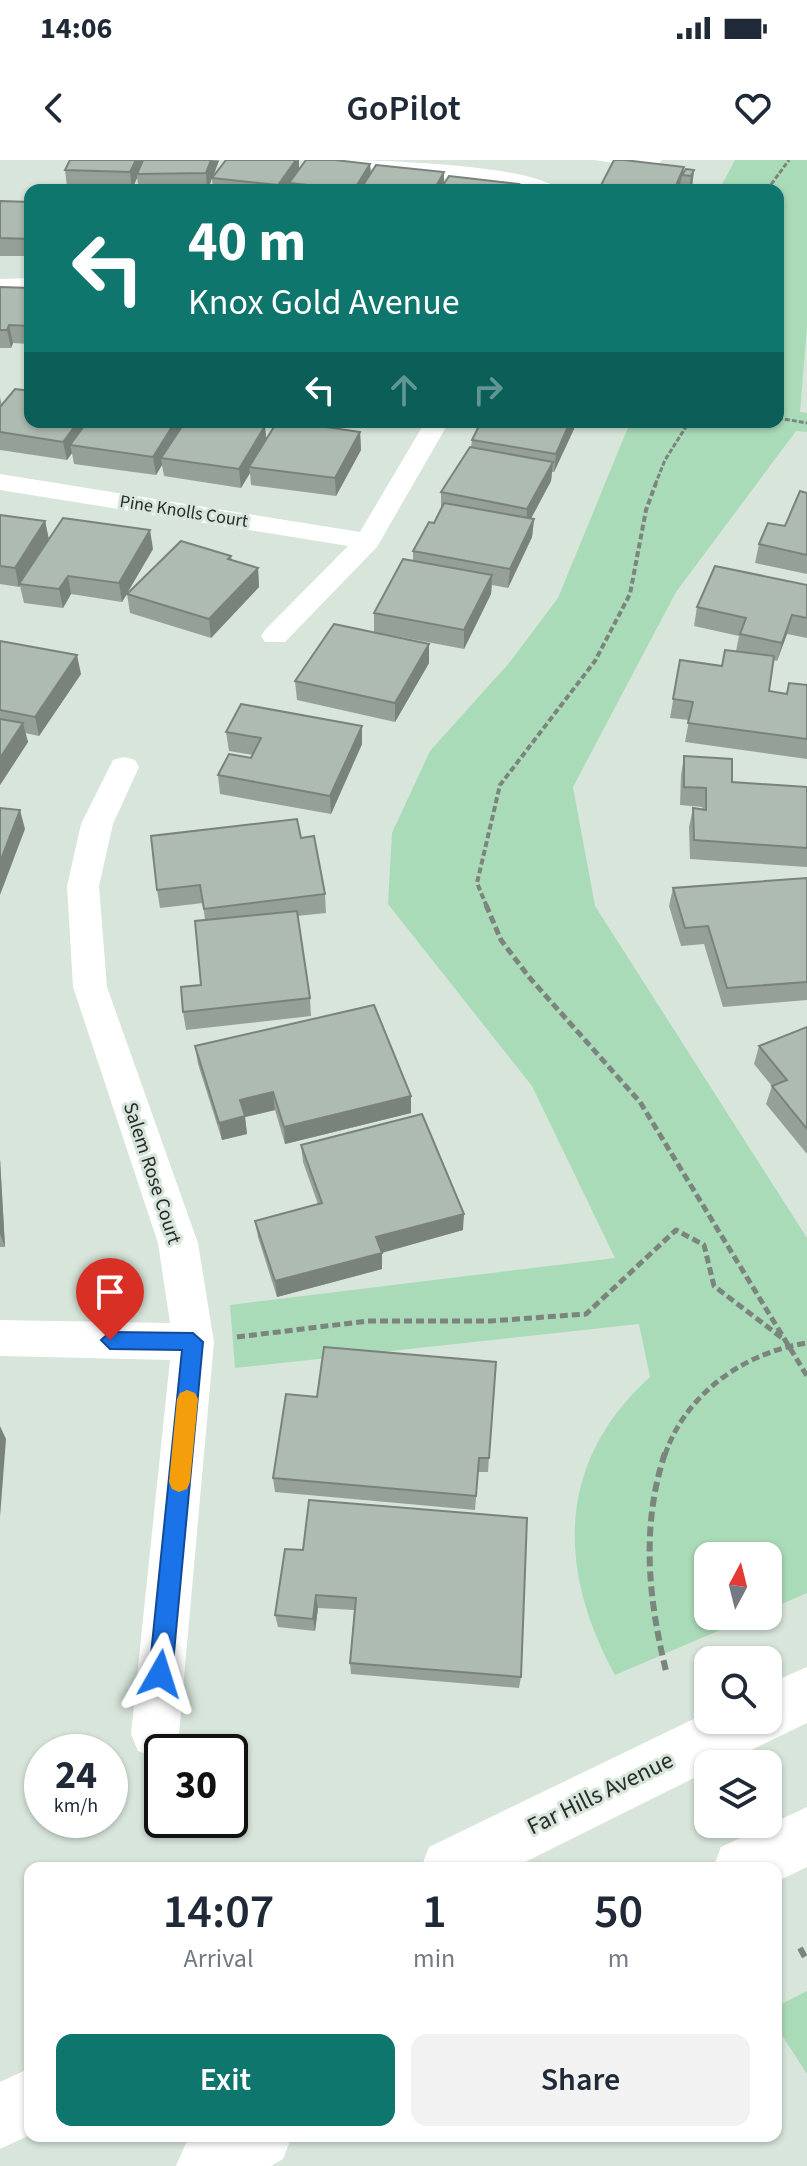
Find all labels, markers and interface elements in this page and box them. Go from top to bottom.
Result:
text: 14:06 [40,7,112,50]
text: GoPilot [346,83,461,134]
icon: back [32,86,76,130]
icon: heart [731,86,775,130]
text: 40 m [188,203,306,282]
icon: left [56,216,160,320]
text: Knox Gold Avenue [188,277,460,328]
icon: left [298,368,342,412]
icon: ahead [382,368,426,412]
icon: right [466,368,510,412]
street label: Pine Knolls Court [118,489,250,534]
street label: Salem Rose Court [116,1099,188,1248]
pin [76,1258,144,1340]
icon: arrive [88,1270,132,1314]
north arrow [694,1542,782,1630]
map controls [694,1542,782,1838]
position arrow [118,1632,202,1716]
button: search [694,1646,782,1734]
speed limit sign: 30 [144,1734,248,1838]
street label: Far Hills Avenue [521,1743,679,1844]
text: 24 [55,1747,97,1804]
button: layers [694,1750,782,1838]
text: km/h [54,1792,98,1820]
text: 14:07 [163,1878,274,1946]
text: 1 [422,1878,447,1946]
text: 50 [594,1878,643,1946]
text: Arrival [184,1940,254,1977]
text: min [413,1940,455,1977]
text: m [608,1940,629,1977]
button: Exit [56,2034,395,2126]
button: Share [411,2034,750,2126]

